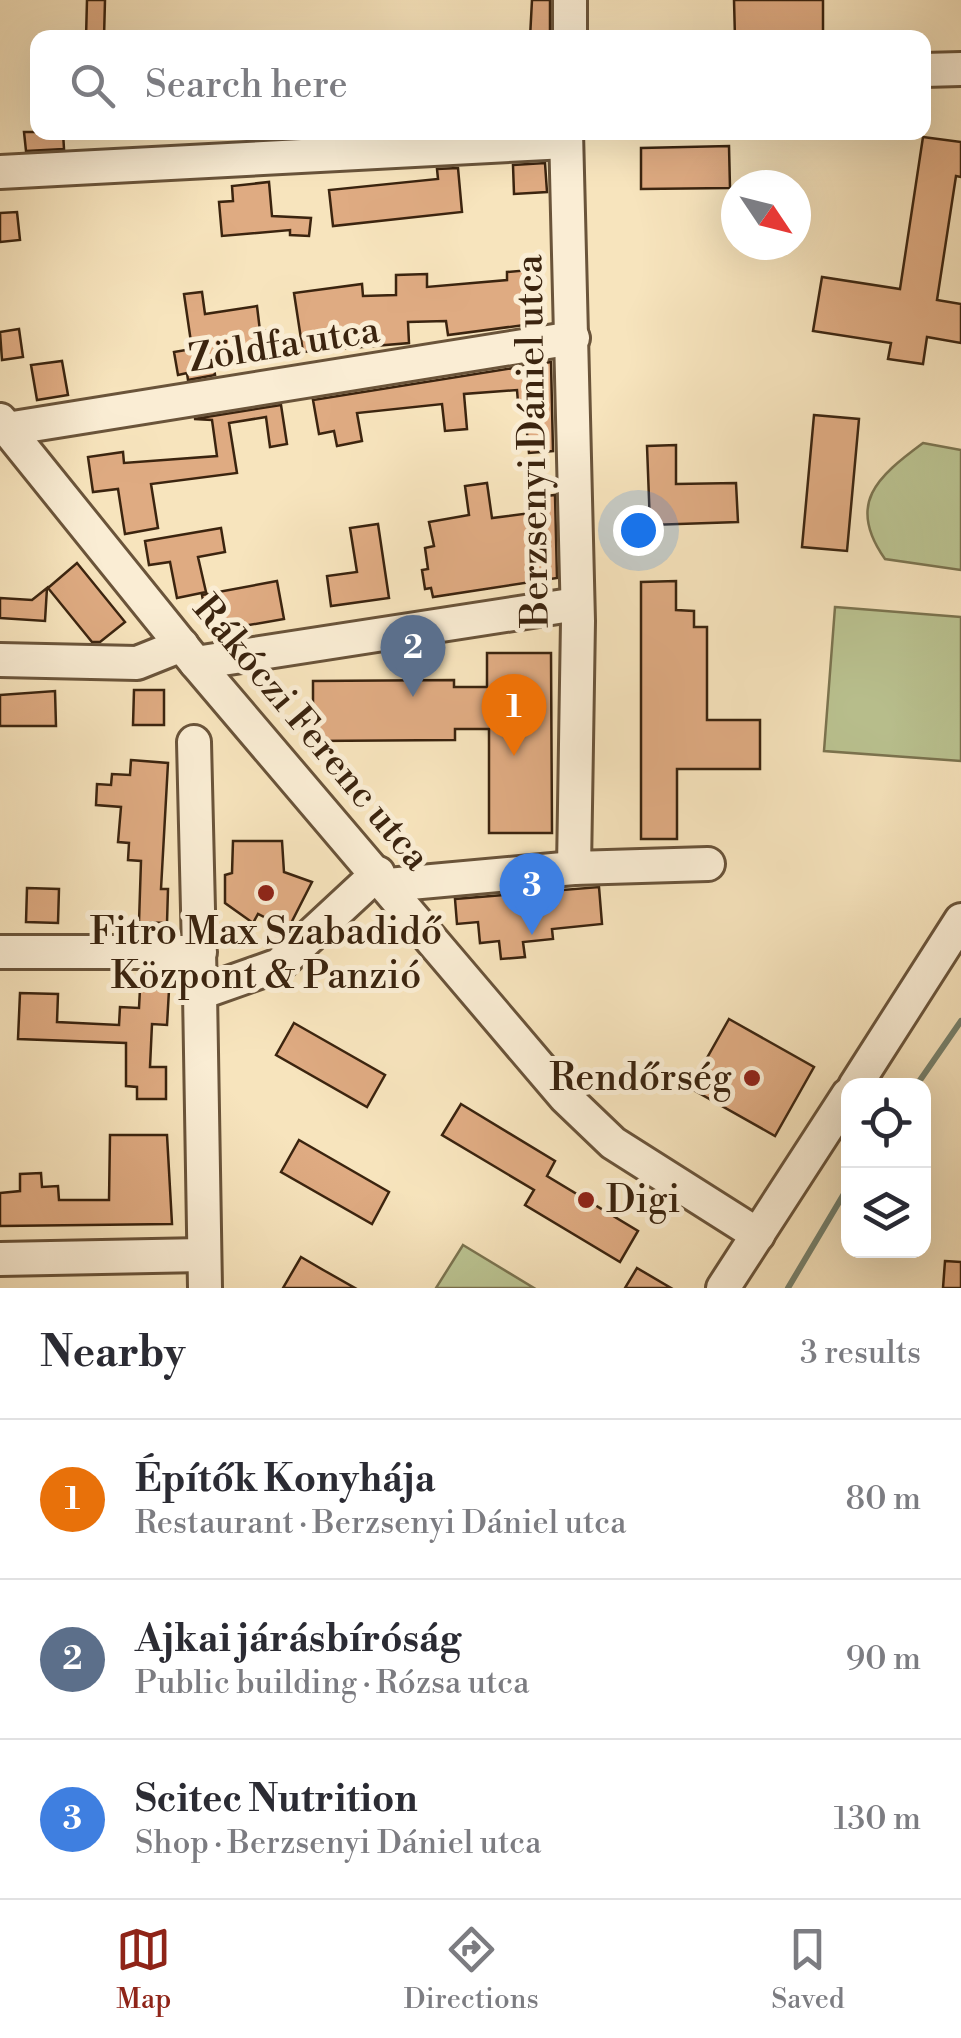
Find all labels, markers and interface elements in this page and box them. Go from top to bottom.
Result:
search box [30,30,931,140]
icon: search [65,58,120,113]
text: Search here [145,62,348,109]
north arrow [721,170,811,260]
street label: Berzsenyi Dániel utca [506,253,560,629]
street label: Zöldfa utca [185,307,384,383]
your location [613,505,664,556]
street label: Rákóczi Ferenc utca [182,586,440,881]
pin: 2 [380,614,446,697]
pin: 1 [482,674,546,756]
pin: 3 [500,852,564,935]
marker: Fitro Max Szabadidő Központ & Panzió [255,882,277,904]
place label: Fitro Max Szabadidő Központ & Panzió [90,909,442,1000]
place label: Rendőrség [549,1055,732,1102]
marker: Rendőrség [741,1067,763,1089]
map controls [841,1078,931,1258]
button: locate [841,1078,931,1168]
button: layers [841,1168,931,1258]
place label: Digi [606,1177,680,1224]
marker: Digi [575,1189,597,1211]
text: Nearby [40,1327,185,1380]
text: 3 results [800,1333,921,1373]
text: Építők Konyhája [135,1456,435,1503]
text: 1 [65,1479,80,1519]
text: 80 m [846,1479,921,1519]
text: Restaurant · Berzsenyi Dániel utca [135,1503,626,1543]
text: Ajkai járásbíróság [135,1616,461,1663]
text: 2 [62,1639,83,1679]
text: 90 m [846,1639,921,1679]
text: Public building · Rózsa utca [135,1663,529,1703]
text: Scitec Nutrition [135,1776,418,1823]
text: 3 [63,1799,82,1839]
text: 130 m [834,1799,921,1839]
text: Shop · Berzsenyi Dániel utca [135,1823,541,1863]
tab: Map [116,1922,171,2017]
tab: Directions [404,1922,539,2017]
tab: Saved [771,1922,845,2017]

